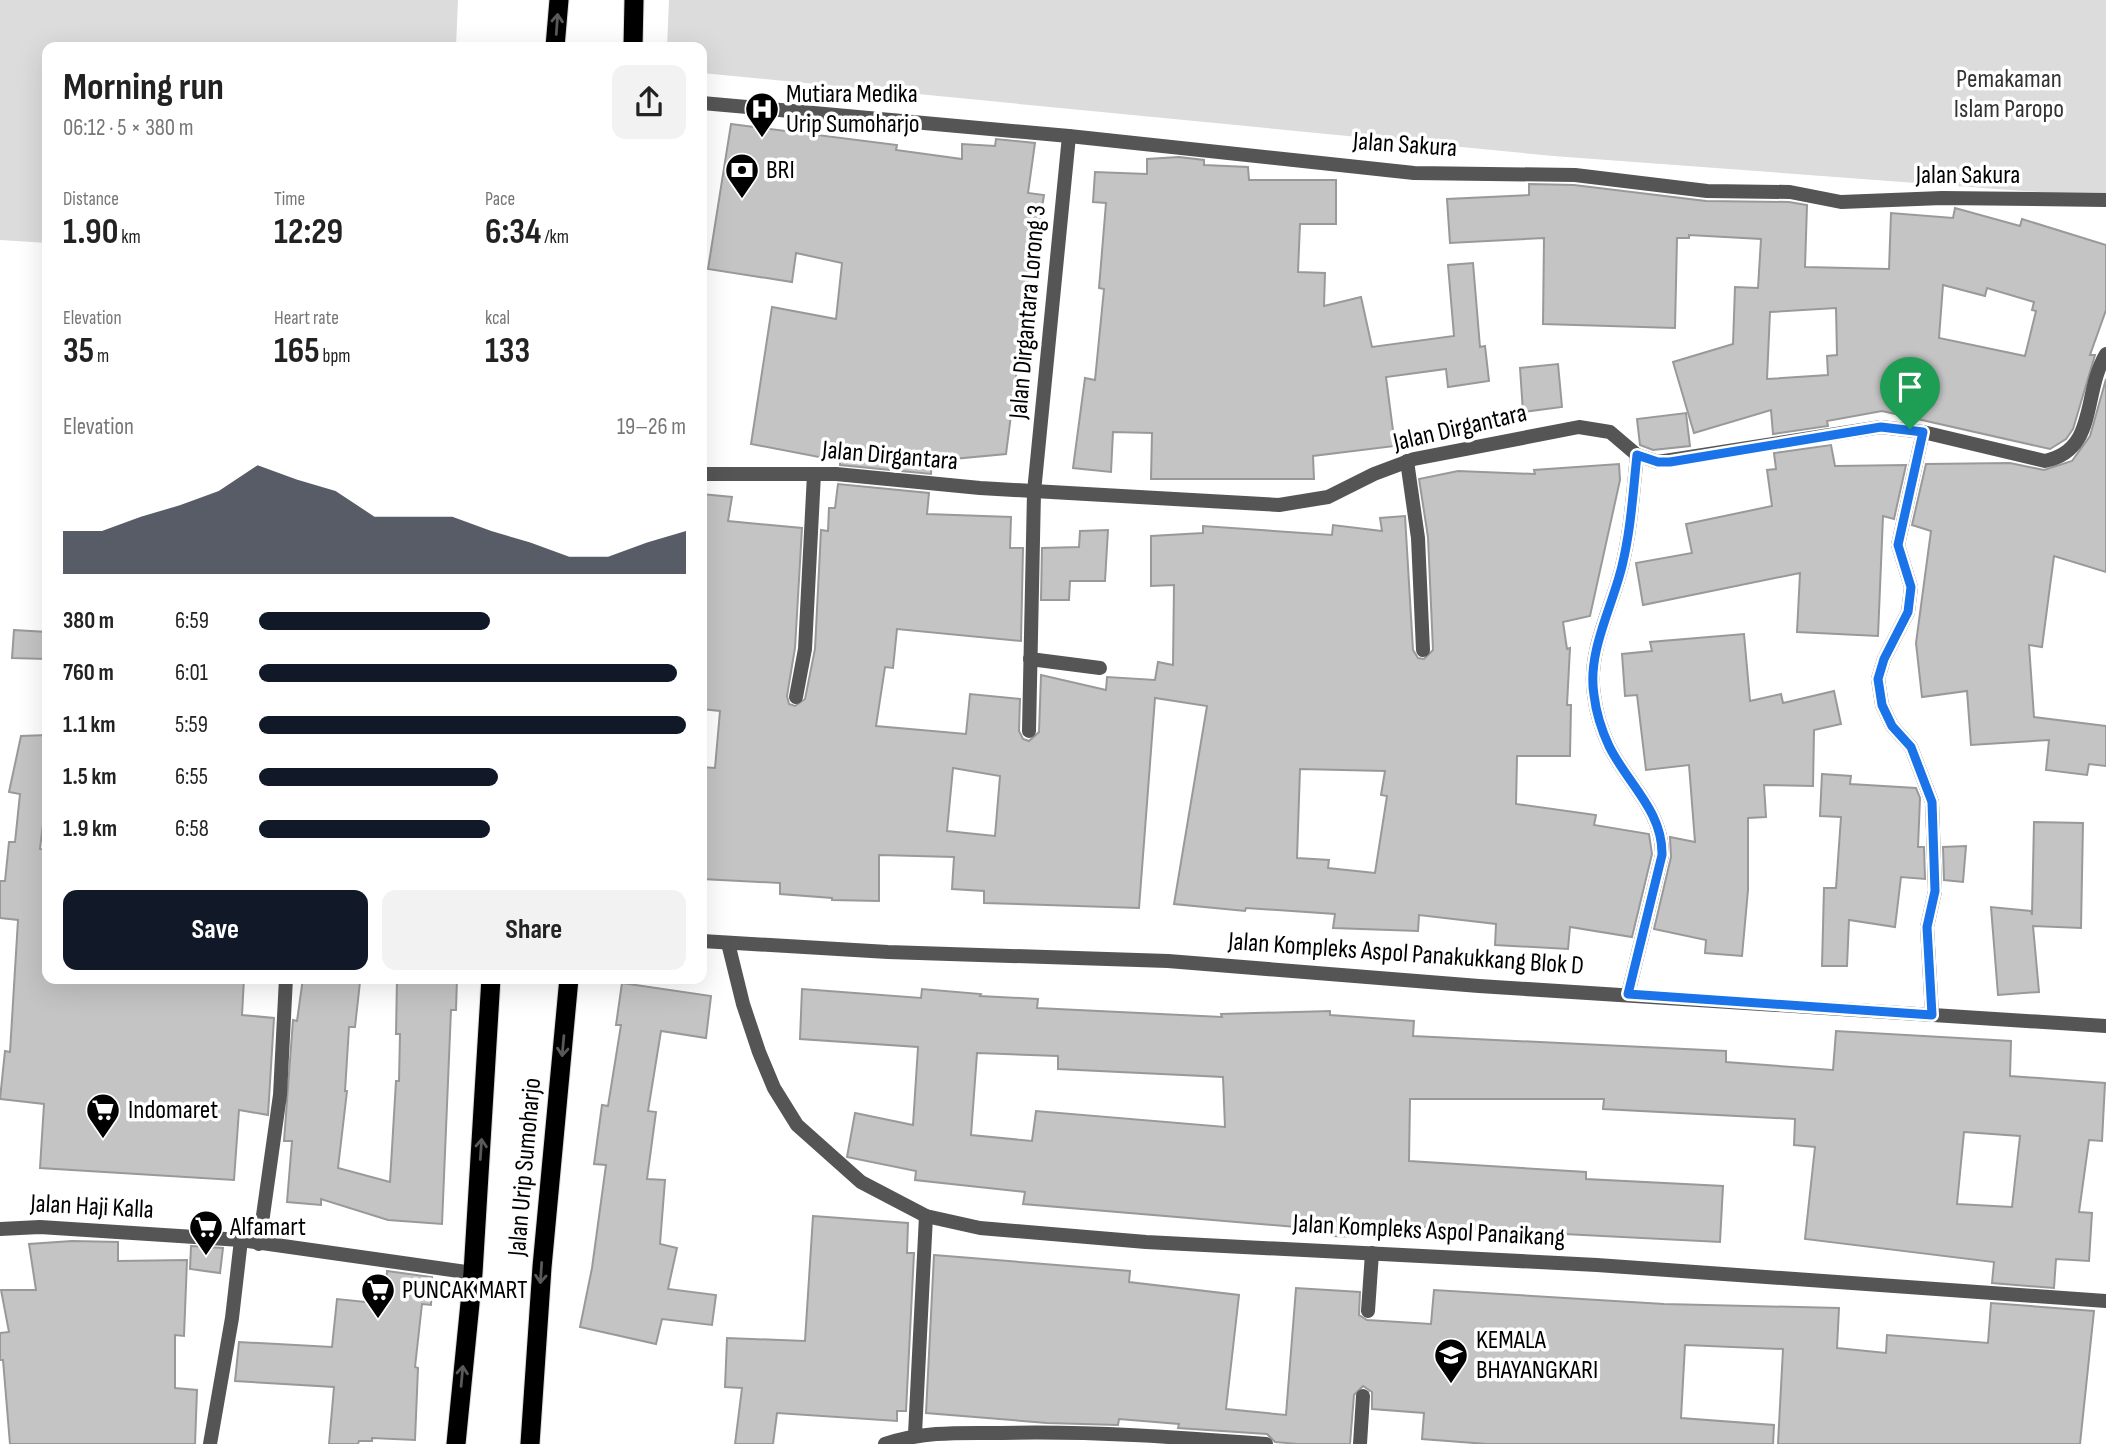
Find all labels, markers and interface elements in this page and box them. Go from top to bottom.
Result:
one-way arrow [551,13,564,35]
park label: Pemakaman Islam Paropo [1954,64,2064,125]
text: Morning run [63,65,224,110]
button: share [612,65,686,139]
place label: Mutiara Medika Urip Sumoharjo [786,79,920,140]
hospital icon: Mutiara Medika Urip Sumoharjo [743,90,781,139]
text: 06:12 · 5 × 380 m [63,114,194,142]
street label: Jalan Sakura [1351,126,1458,164]
bank icon: BRI [723,151,761,200]
place label: BRI [766,155,795,186]
street label: Jalan Sakura [1915,160,2020,191]
text: Distance [63,188,119,211]
text: Time [274,188,305,211]
text: Pace [485,188,515,211]
street label: Jalan Dirgantara Lorong 3 [1003,204,1053,421]
text: 1.90 [63,211,118,254]
text: 12:29 [274,211,343,254]
text: 6:34 [485,211,541,254]
text: km [118,226,141,249]
text: /km [541,226,569,249]
text: Elevation [63,307,122,330]
text: Heart rate [274,307,339,330]
text: kcal [485,307,510,330]
text: 35 [63,330,94,373]
text: 165 [274,330,320,373]
text: 133 [485,330,530,373]
text: m [94,345,109,368]
text: bpm [320,345,351,368]
pin [1880,357,1940,429]
icon: arrive [1891,368,1929,406]
street label: Jalan Dirgantara [1389,398,1530,459]
text: Elevation [63,413,134,441]
text: 19–26 m [617,413,686,441]
street label: Jalan Dirgantara [820,435,959,477]
text: 380 m [63,607,114,635]
text: 6:59 [175,607,209,635]
text: 760 m [63,659,114,687]
text: 6:01 [175,659,208,687]
text: 1.1 km [63,711,116,739]
text: 5:59 [175,711,208,739]
text: 1.5 km [63,763,116,791]
text: 6:55 [175,763,208,791]
text: 1.9 km [63,815,117,843]
text: 6:58 [175,815,209,843]
button: Save [63,890,368,970]
button: Share [382,890,686,970]
street label: Jalan Kompleks Aspol Panakukkang Blok D [1226,926,1585,982]
one-way arrow [556,1034,569,1057]
street label: Jalan Urip Sumoharjo [502,1076,548,1259]
supermarket icon: Indomaret [84,1091,122,1140]
place label: Indomaret [128,1095,218,1126]
one-way arrow [475,1139,488,1161]
street label: Jalan Haji Kalla [28,1188,155,1226]
supermarket icon: Alfamart [187,1208,225,1257]
street label: Jalan Kompleks Aspol Panaikang [1291,1208,1566,1254]
place label: Alfamart [229,1212,306,1243]
one-way arrow [534,1261,547,1283]
supermarket icon: PUNCAK MART [359,1271,397,1320]
place label: PUNCAK MART [402,1275,528,1306]
place label: KEMALA BHAYANGKARI [1476,1325,1598,1386]
school or university icon: KEMALA BHAYANGKARI [1432,1336,1470,1385]
one-way arrow [456,1365,469,1388]

